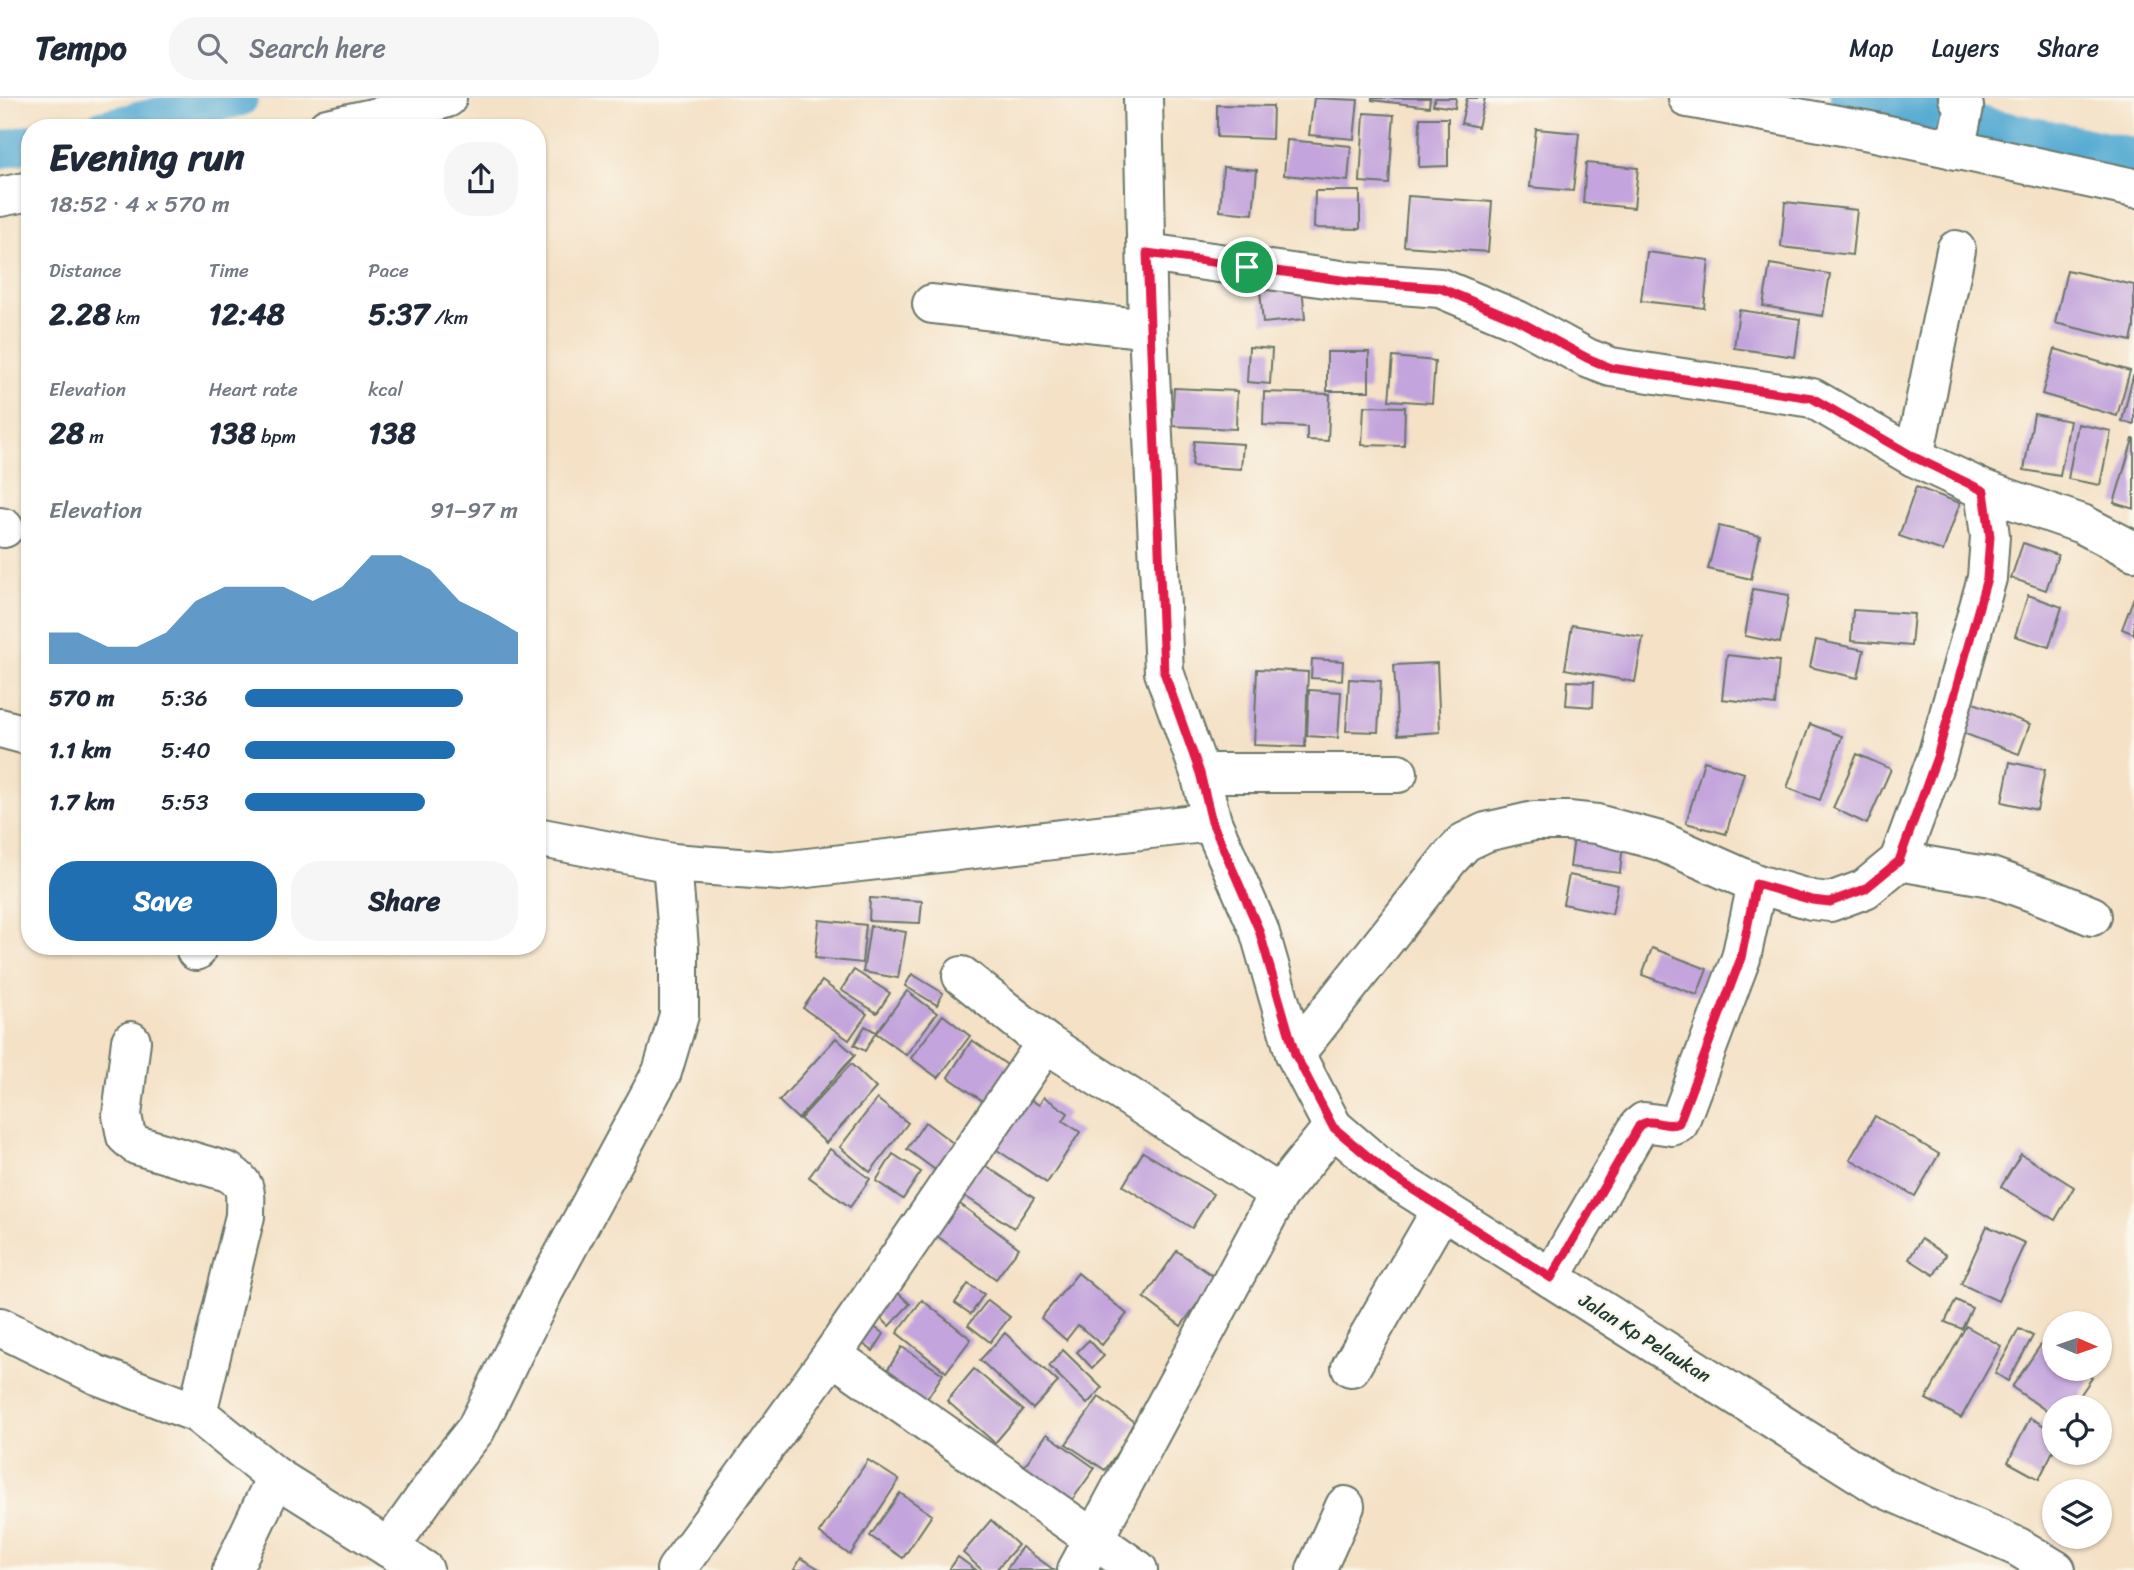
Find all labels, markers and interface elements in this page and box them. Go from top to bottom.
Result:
search box [169,17,659,80]
text: Tempo [35,19,127,77]
text: Search here [249,25,386,71]
text: Map [1849,27,1894,69]
text: Layers [1932,27,1999,69]
text: Share [2037,27,2099,69]
icon: search [193,29,231,67]
text: Evening run [49,124,245,191]
button: share [444,142,518,216]
text: 18:52 · 4 × 570 m [49,184,230,225]
pin [1217,237,1277,297]
icon: arrive [1228,248,1266,286]
text: Distance [49,254,121,287]
text: Time [209,254,249,287]
text: Pace [368,254,409,287]
text: 2.28 [49,287,111,341]
text: 12:48 [209,287,285,341]
text: 5:37 [368,287,429,341]
text: km [111,301,140,334]
text: /km [429,301,468,334]
text: Elevation [49,373,126,406]
text: Heart rate [209,373,298,406]
text: kcal [368,373,403,406]
text: 28 [49,406,84,460]
text: 138 [209,406,256,460]
text: 138 [368,406,416,460]
text: m [84,420,104,453]
text: bpm [256,420,296,453]
text: Elevation [49,490,142,531]
text: 91–97 m [430,490,518,531]
text: 570 m [49,678,114,719]
text: 5:36 [161,678,208,719]
text: 1.1 km [49,730,112,771]
text: 5:40 [161,730,211,771]
text: 1.7 km [49,782,115,823]
text: 5:53 [161,782,209,823]
button: Save [49,861,277,941]
button: Share [291,861,518,941]
street label: Jalan Kp Pelaukan [1571,1284,1718,1392]
north arrow [2042,1311,2112,1381]
map controls [2042,1311,2112,1549]
button: locate [2042,1395,2112,1465]
button: layers [2042,1479,2112,1549]

